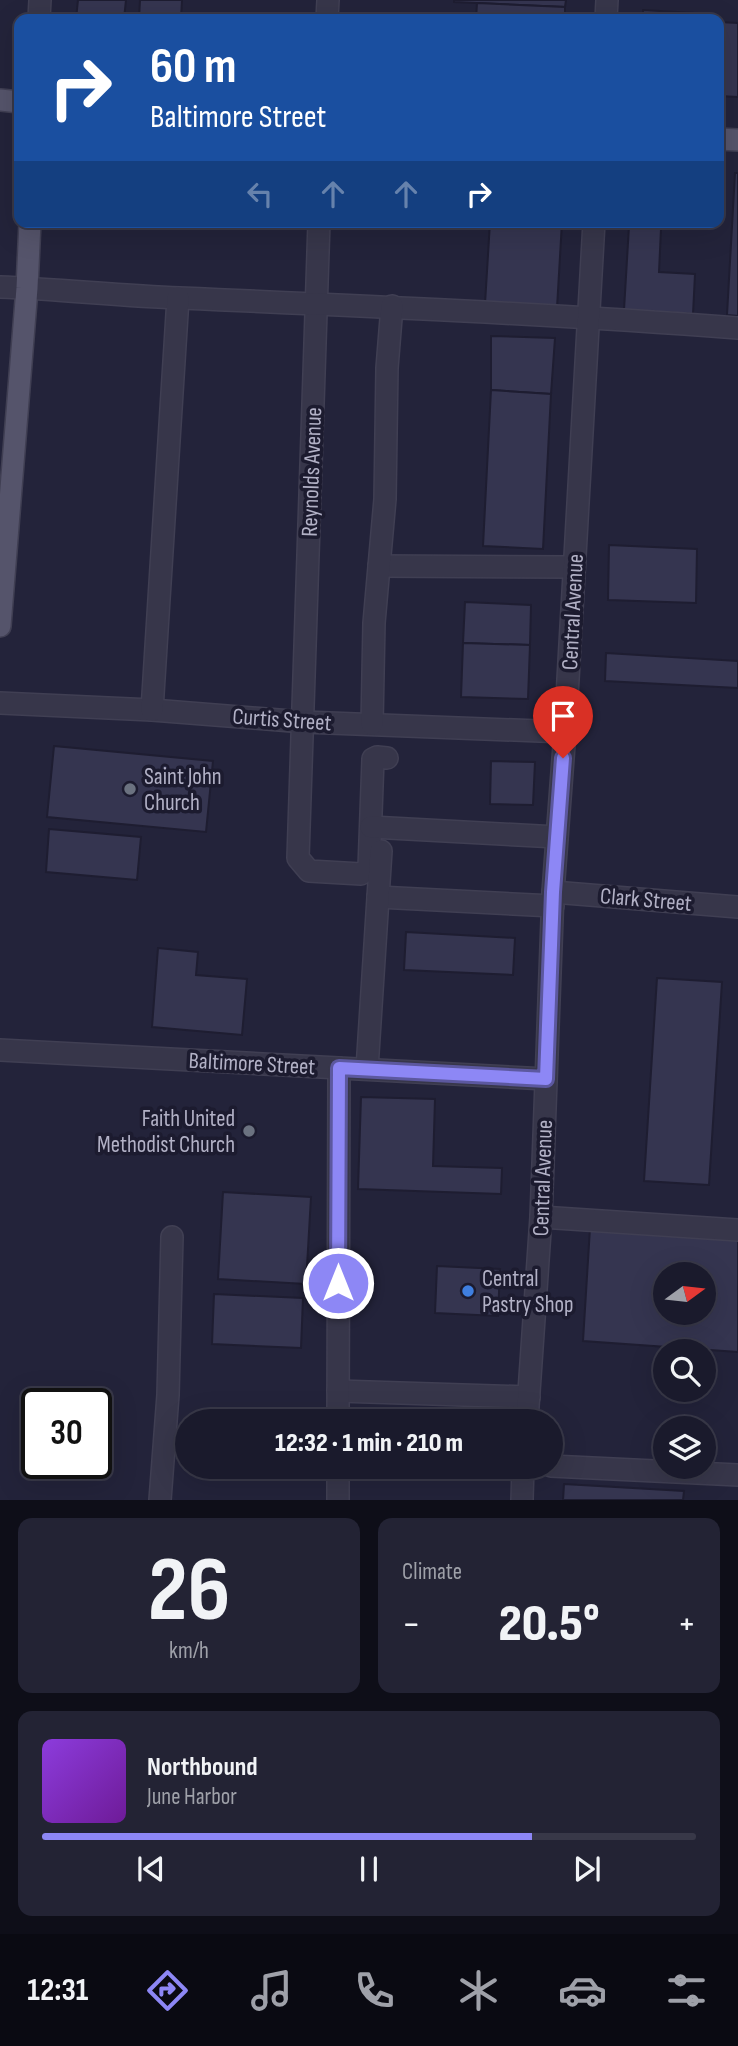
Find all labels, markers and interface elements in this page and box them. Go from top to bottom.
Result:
text: 60 m [150,38,237,97]
icon: right [35,42,126,133]
text: Baltimore Street [150,98,326,137]
icon: left [241,175,279,213]
icon: ahead [314,175,352,213]
icon: ahead [387,175,425,213]
icon: right [460,175,498,213]
street label: Reynolds Avenue [296,407,328,537]
street label: Central Avenue [556,553,590,671]
pin [533,686,593,758]
icon: arrive [544,697,582,735]
street label: Curtis Street [231,703,332,737]
place label: Saint John Church [144,763,222,817]
marker: Saint John Church [122,781,138,797]
street label: Clark Street [599,882,693,918]
street label: Baltimore Street [188,1047,316,1081]
place label: Faith United Methodist Church [97,1105,235,1159]
street label: Central Avenue [527,1119,559,1237]
marker: Faith United Methodist Church [241,1123,257,1139]
position arrow [301,1246,375,1320]
north arrow [653,1262,716,1325]
map controls [653,1262,716,1479]
place label: Central Pastry Shop [482,1265,574,1319]
marker: Central Pastry Shop [460,1283,476,1299]
button: search [653,1339,716,1402]
speed limit sign: 30 [21,1388,112,1479]
button: layers [653,1416,716,1479]
text: 12:32 · 1 min · 210 m [275,1428,463,1459]
text: 26 [148,1537,230,1646]
text: Climate [402,1558,462,1586]
text: 20.5° [498,1593,600,1656]
text: − [402,1602,421,1647]
text: + [677,1602,696,1647]
text: km/h [169,1637,209,1665]
text: Northbound [147,1752,258,1783]
text: June Harbor [147,1783,237,1811]
icon: previous [132,1850,170,1888]
icon: pause [350,1850,388,1888]
icon: next [568,1850,606,1888]
icon: directions [143,1966,192,2015]
icon: music [247,1966,296,2015]
icon: phone [350,1966,399,2015]
icon: climate [454,1966,503,2015]
icon: car [558,1966,607,2015]
icon: filters [662,1966,711,2015]
text: 12:31 [27,1971,88,2010]

